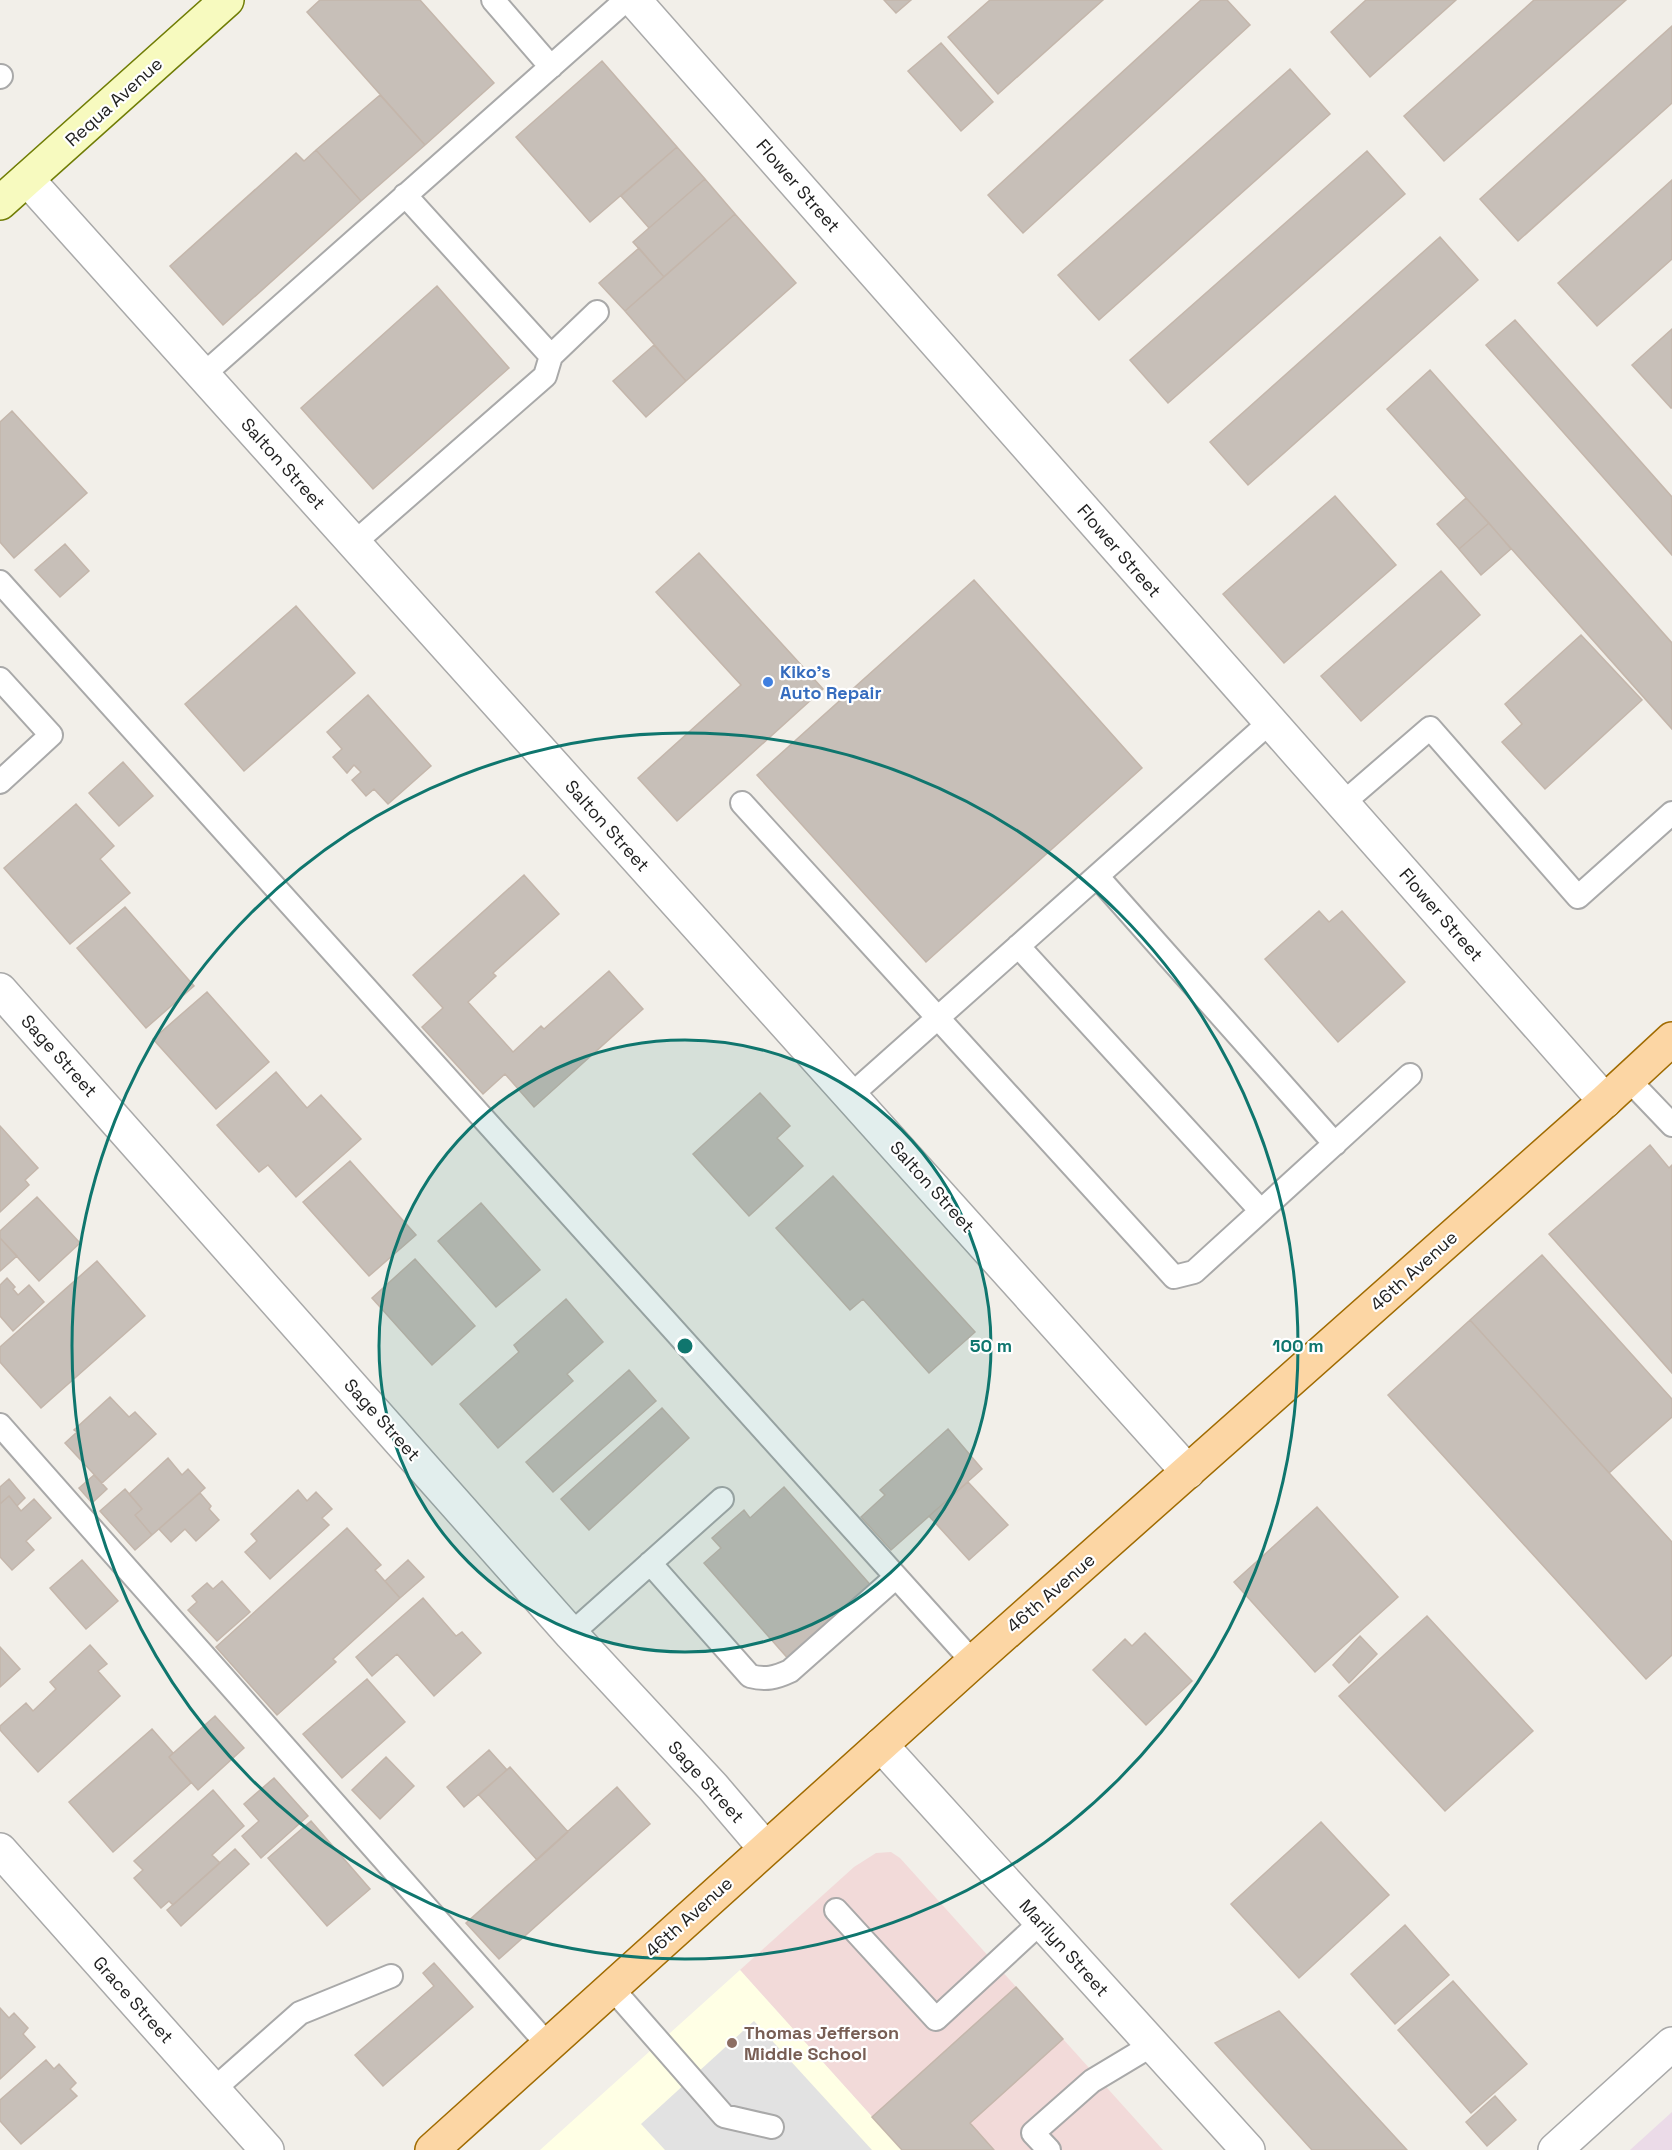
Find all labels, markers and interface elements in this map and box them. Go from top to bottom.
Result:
street label: Requa Avenue [60,52,167,151]
street label: Flower Street [752,134,845,237]
street label: Salton Street [236,413,331,514]
street label: Flower Street [1073,499,1166,602]
place label: Kiko's Auto Repair [780,660,882,704]
marker: Kiko's Auto Repair [761,675,775,689]
street label: Salton Street [560,775,655,876]
street label: Flower Street [1395,863,1488,966]
street label: Sage Street [16,1010,102,1102]
street label: Salton Street [885,1136,980,1237]
street label: 46th Avenue [1365,1225,1462,1316]
text: 50 m [970,1334,1012,1357]
text: 100 m [1272,1334,1324,1357]
centre of rings [675,1336,695,1356]
street label: Sage Street [339,1374,425,1466]
street label: 46th Avenue [1002,1548,1100,1637]
street label: Sage Street [663,1736,749,1828]
street label: 46th Avenue [640,1871,737,1962]
street label: Marilyn Street [1015,1894,1114,2001]
street label: Grace Street [88,1951,179,2048]
place label: Thomas Jefferson Middle School [744,2021,899,2065]
marker: Thomas Jefferson Middle School [725,2036,739,2050]

